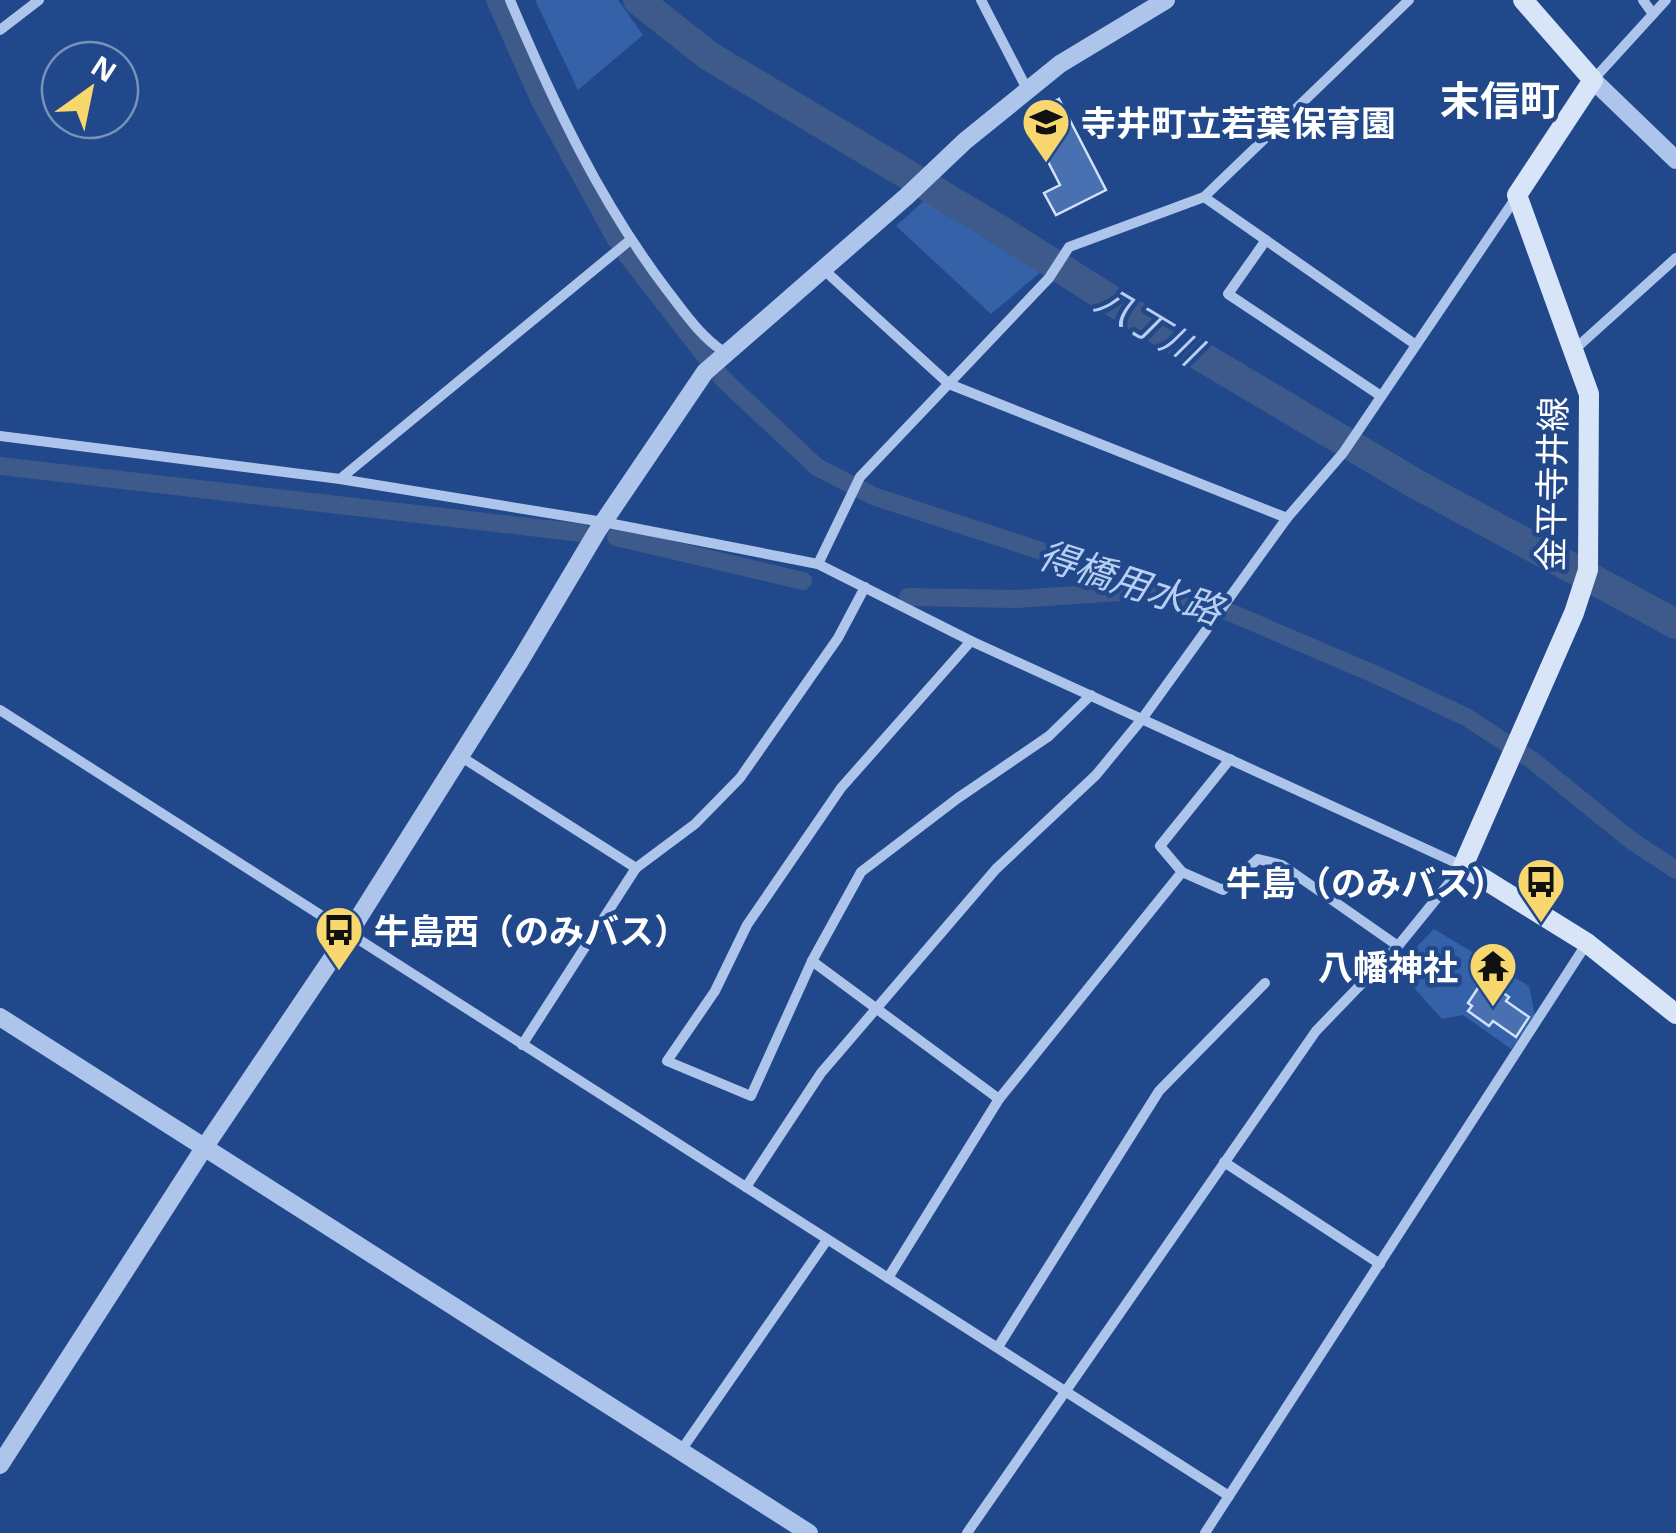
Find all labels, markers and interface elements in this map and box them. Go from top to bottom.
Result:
north arrow [40,40,140,140]
text: N [84,46,124,90]
district label: 末信町 [1440,72,1560,127]
school or university icon: 寺井町立若葉保育園 [1020,96,1072,164]
place label: 寺井町立若葉保育園 [1081,99,1396,146]
water label: 八丁川 [1087,272,1215,378]
street label: 金平寺井線 [1526,396,1576,572]
water label: 得橋用水路 [1033,527,1232,636]
bus stop icon: 牛島（のみバス） [1515,856,1567,924]
place label: 牛島（のみバス） [1226,859,1506,906]
bus stop icon: 牛島西（のみバス） [313,904,365,972]
place label: 牛島西（のみバス） [374,907,689,954]
temple icon: 八幡神社 [1467,940,1519,1008]
place label: 八幡神社 [1318,943,1458,990]

